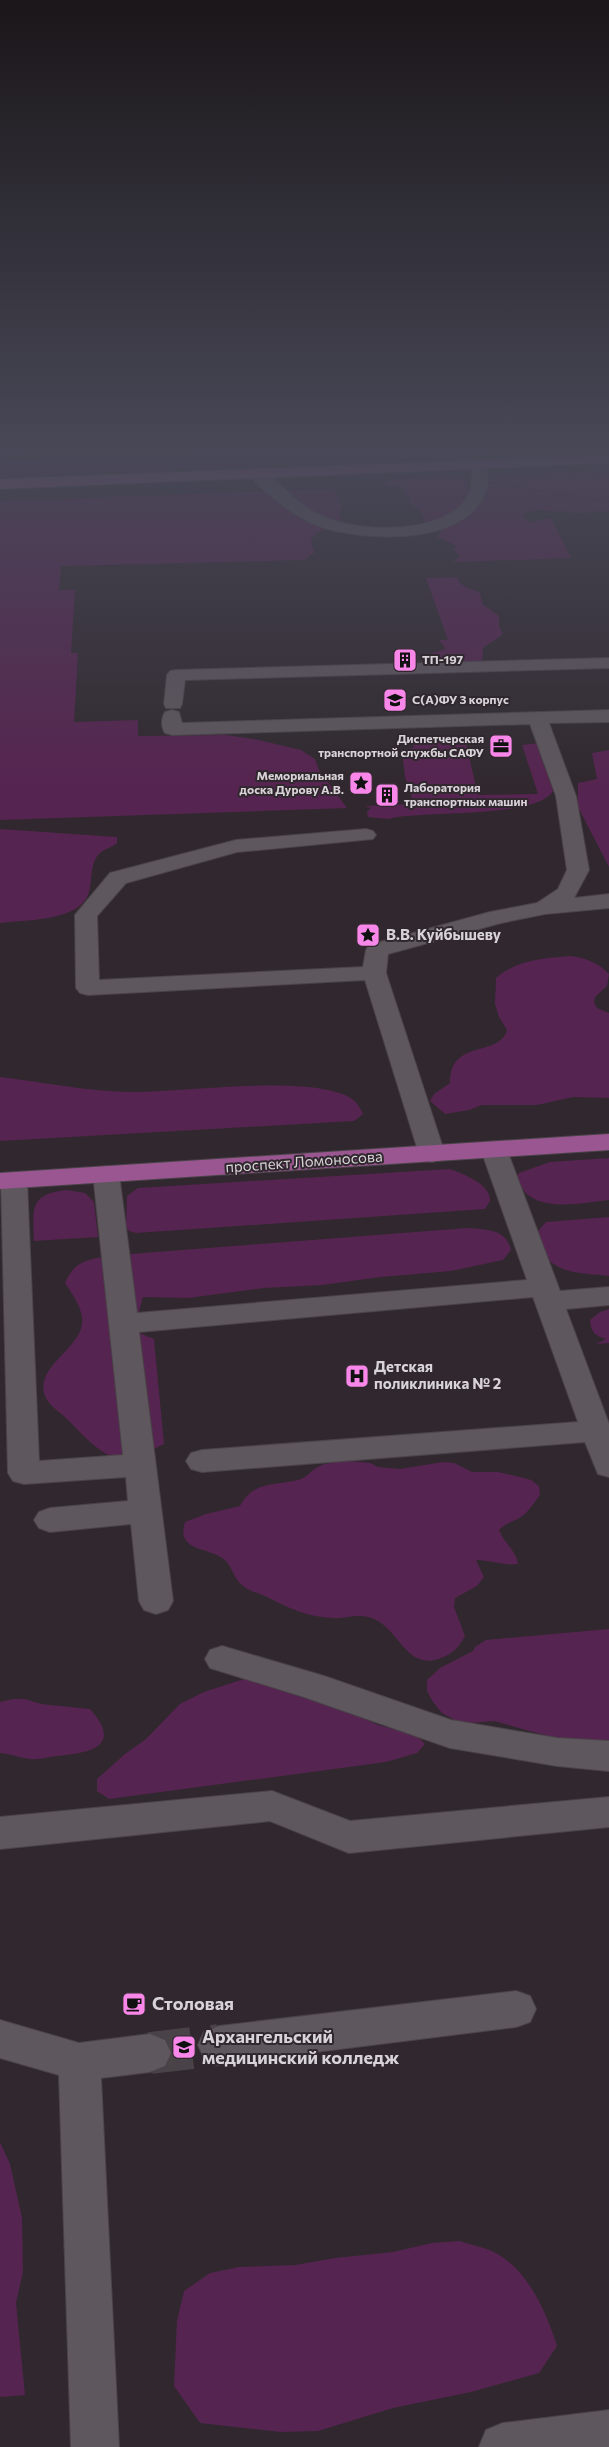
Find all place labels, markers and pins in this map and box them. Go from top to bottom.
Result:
building icon: ТП-197 [392,647,418,673]
place label: ТП-197 [422,652,464,666]
school or university icon: С(А)ФУ 3 корпус [382,687,408,713]
place label: С(А)ФУ 3 корпус [412,692,509,706]
place label: Диспетчерская транспортной службы САФУ [318,731,485,759]
office icon: Диспетчерская транспортной службы САФУ [488,733,514,759]
place label: Мемориальная доска Дурову А.В. [240,768,344,796]
place icon: Мемориальная доска Дурову А.В. [348,770,374,796]
place label: Лаборатория транспортных машин [404,780,527,808]
building icon: Лаборатория транспортных машин [374,782,400,808]
place icon: В.В. Куйбышеву [355,922,381,948]
place label: В.В. Куйбышеву [386,925,502,943]
place label: Детская поликлиника № 2 [374,1357,501,1392]
hospital icon: Детская поликлиника № 2 [344,1363,370,1389]
cafe icon: Столовая [121,1991,147,2017]
place label: Столовая [152,1992,234,2014]
place label: Архангельский медицинский колледж [202,2025,400,2068]
school or university icon: Архангельский медицинский колледж [171,2034,197,2060]

